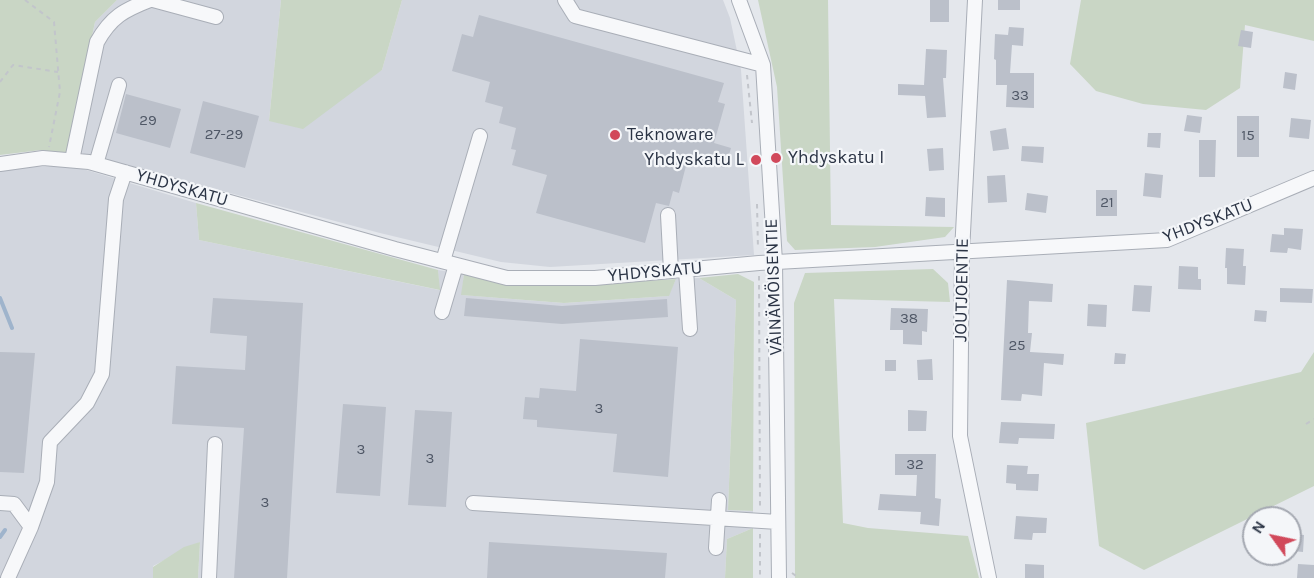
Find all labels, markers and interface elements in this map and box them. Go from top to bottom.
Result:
house number: 33 [1011,87,1029,105]
house number: 29 [139,112,157,130]
place label: Teknoware [627,124,713,146]
house number: 27-29 [205,126,243,144]
house number: 15 [1241,127,1255,145]
marker: Teknoware [608,128,622,142]
place label: Yhdyskatu I [788,147,884,169]
place label: Yhdyskatu L [644,149,744,171]
marker: Yhdyskatu I [769,151,783,165]
marker: Yhdyskatu L [749,153,763,167]
street label: YHDYSKATU [133,165,231,211]
house number: 21 [1100,194,1114,212]
street label: YHDYSKATU [1160,194,1256,248]
street label: VÄINÄMÖISENTIE [761,218,787,356]
street label: JOUTJOENTIE [950,238,974,342]
street label: YHDYSKATU [607,257,703,287]
house number: 38 [900,310,918,328]
house number: 25 [1008,337,1026,355]
house number: 3 [595,400,603,418]
house number: 3 [357,441,365,459]
house number: 3 [426,450,434,468]
house number: 32 [906,456,924,474]
house number: 3 [261,494,269,512]
north arrow [1242,506,1302,566]
text: N [1247,517,1269,537]

